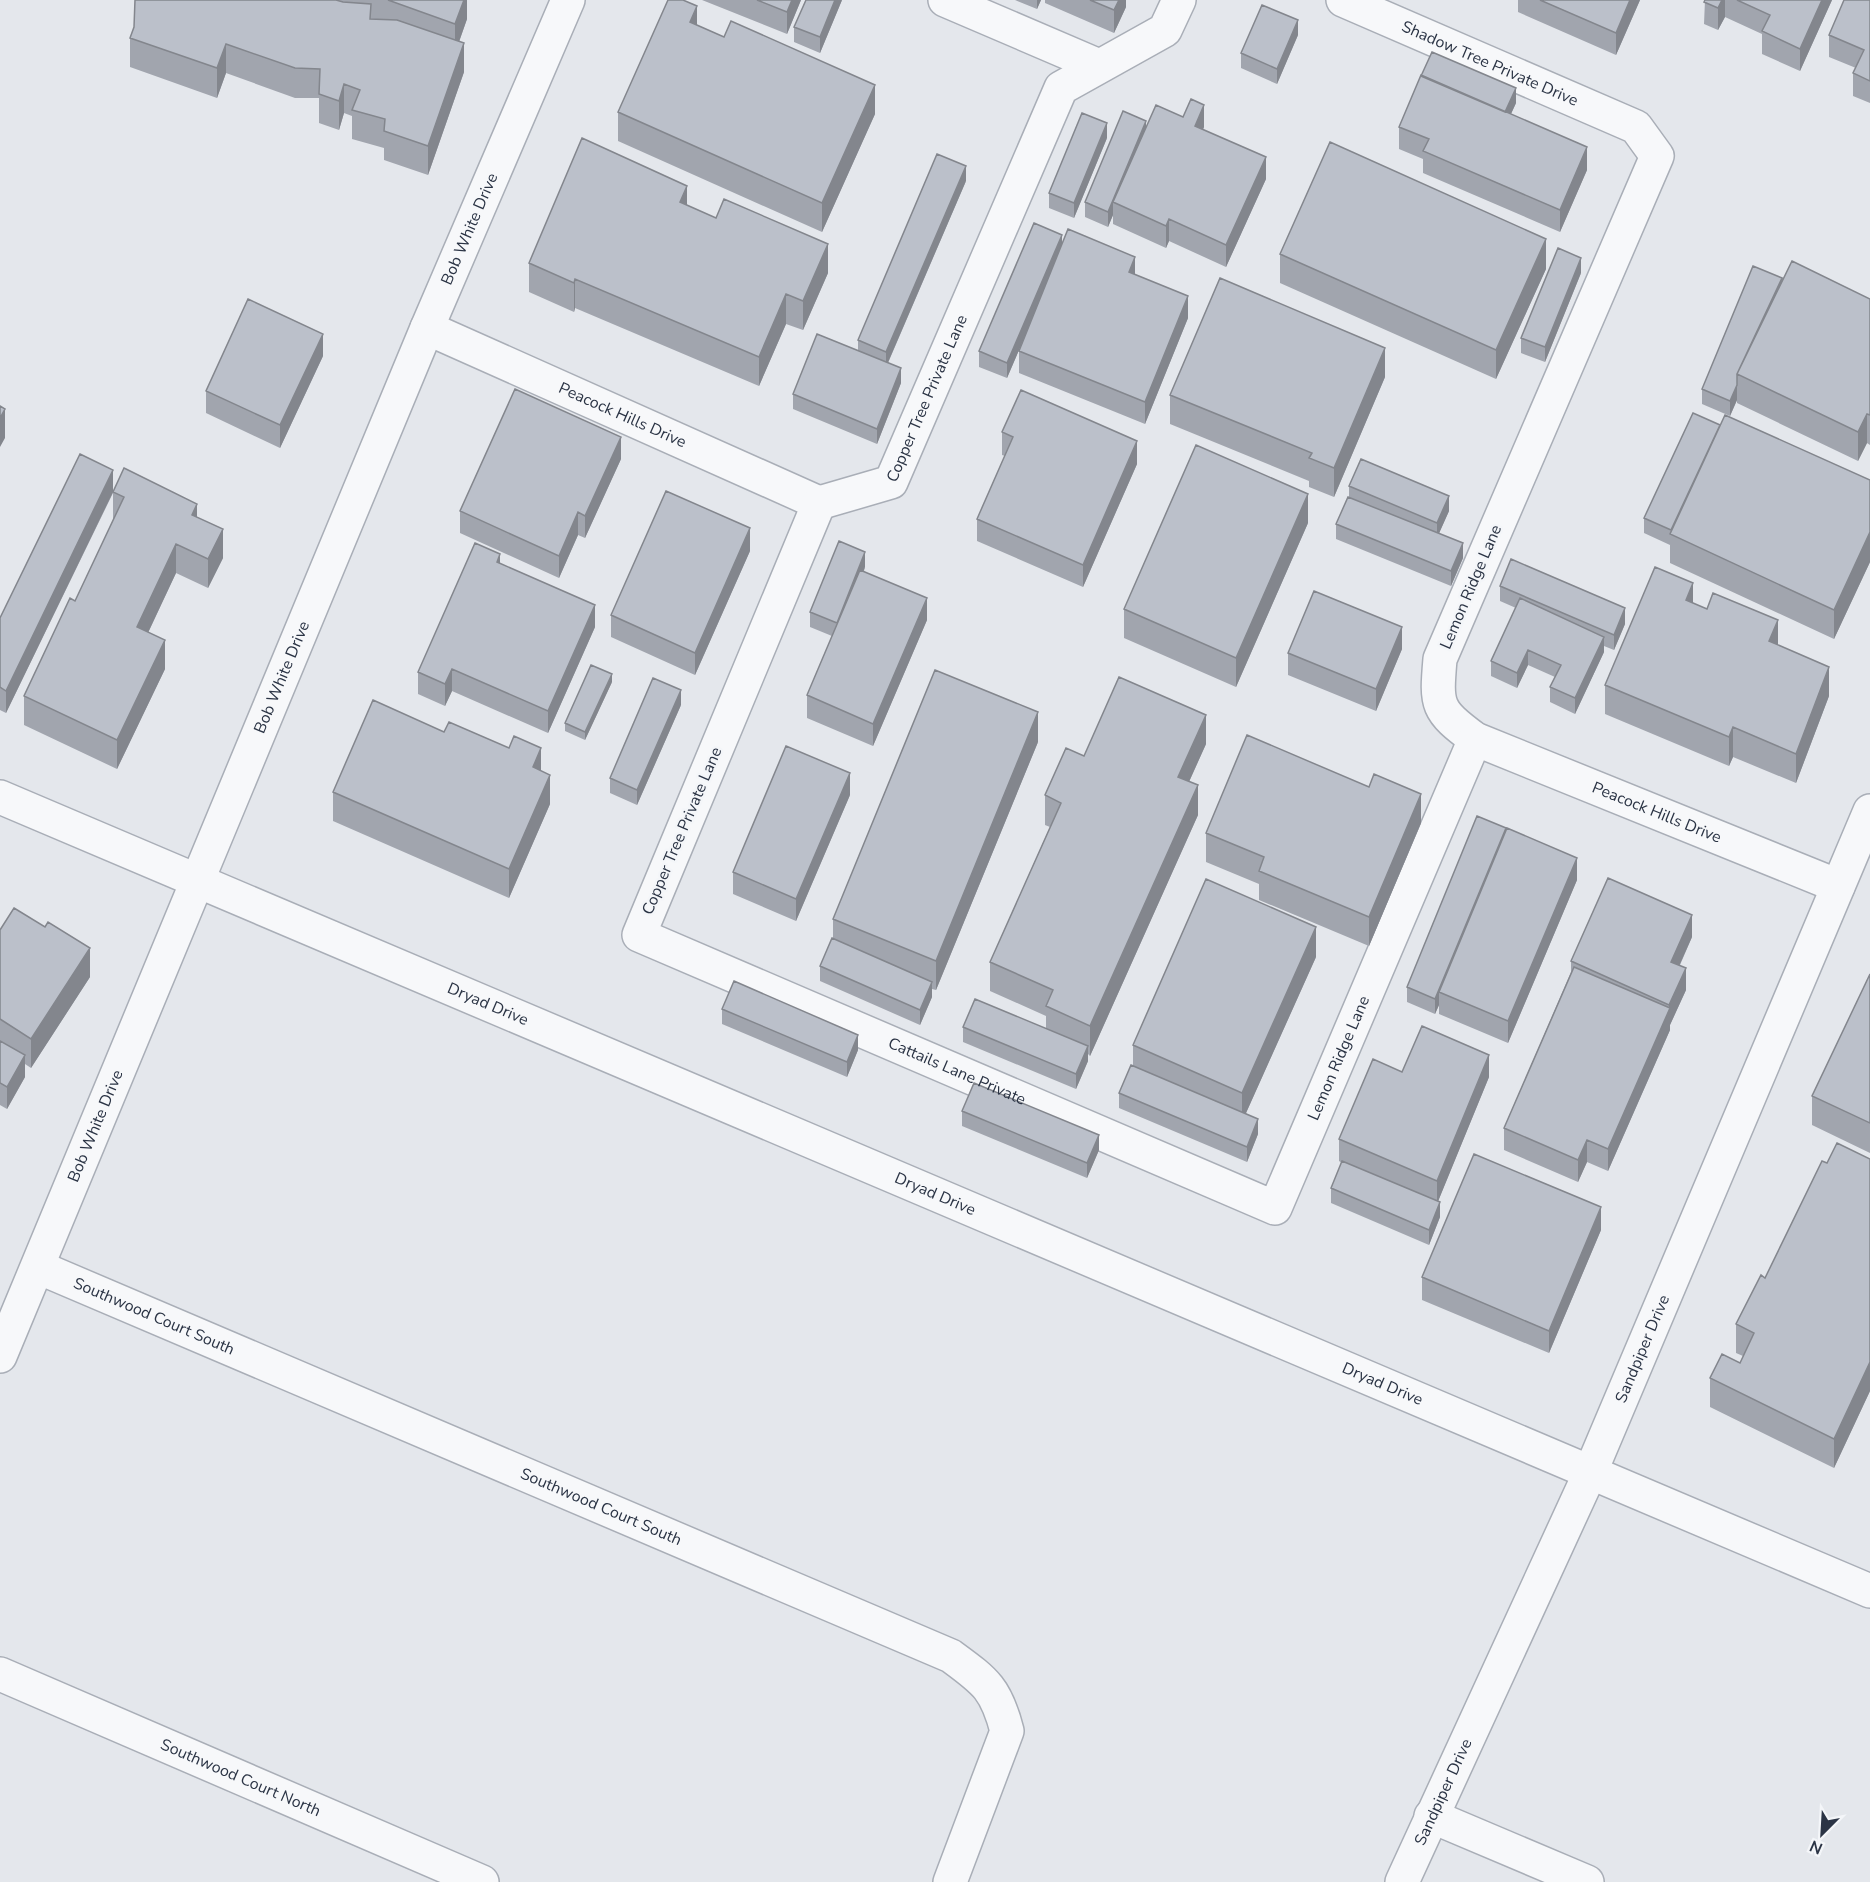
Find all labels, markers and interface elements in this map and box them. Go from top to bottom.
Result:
street label: Shadow Tree Private Drive [1398,16,1582,112]
street label: Bob White Drive [436,170,503,288]
street label: Copper Tree Private Lane [881,311,973,486]
street label: Peacock Hills Drive [555,377,690,453]
street label: Lemon Ridge Lane [1435,521,1507,653]
street label: Bob White Drive [249,618,315,737]
street label: Copper Tree Private Lane [637,744,727,918]
street label: Peacock Hills Drive [1589,777,1725,849]
street label: Dryad Drive [444,977,532,1031]
street label: Lemon Ridge Lane [1303,992,1375,1124]
street label: Cattails Lane Private [885,1032,1029,1111]
street label: Bob White Drive [62,1067,129,1186]
street label: Dryad Drive [891,1167,979,1221]
street label: Southwood Court South [70,1272,238,1360]
street label: Sandpiper Drive [1610,1291,1675,1406]
street label: Dryad Drive [1339,1357,1426,1411]
street label: Southwood Court South [517,1463,685,1551]
street label: Southwood Court North [157,1734,324,1822]
street label: Sandpiper Drive [1409,1735,1477,1849]
north arrow [1792,1804,1852,1864]
text: N [1806,1834,1826,1859]

